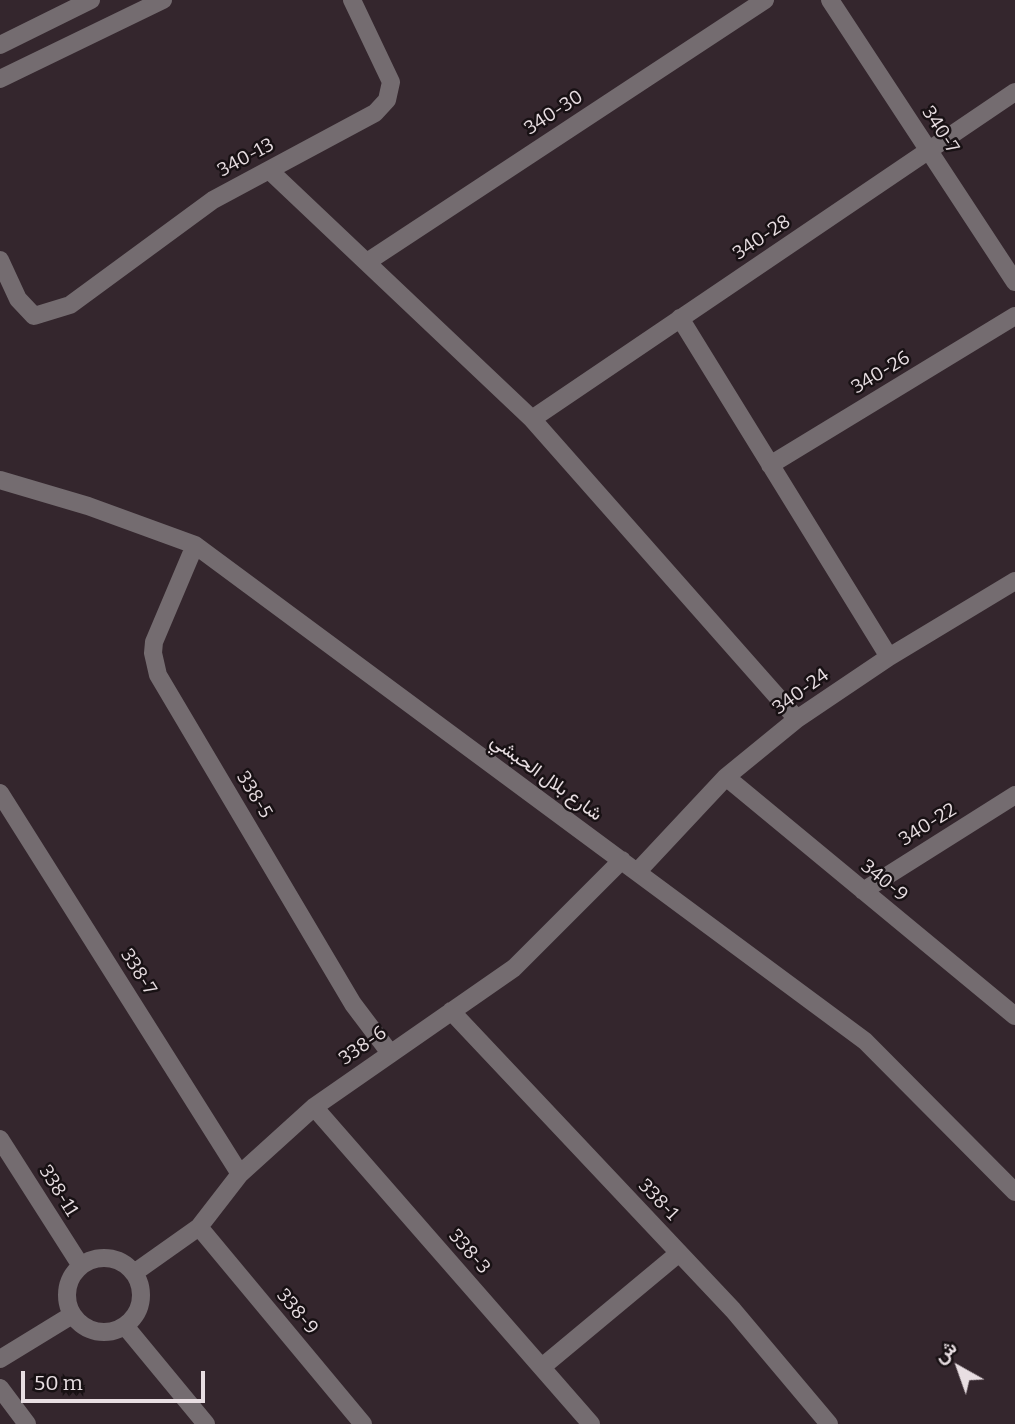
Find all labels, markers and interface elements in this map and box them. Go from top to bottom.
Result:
street label: 340-30 [520,86,588,140]
street label: 340-7 [916,102,964,158]
street label: 340-13 [214,134,278,182]
street label: 340-28 [729,211,795,265]
street label: 340-26 [848,347,914,399]
street label: 340-24 [768,664,834,720]
street label: شارع بلال الحبشي [486,730,606,826]
street label: 338-5 [231,767,277,823]
street label: 340-22 [895,799,961,851]
street label: 340-9 [856,855,912,907]
street label: 338-7 [115,945,161,999]
street label: 338-6 [335,1022,391,1070]
street label: 338-11 [33,1161,83,1221]
street label: 338-1 [633,1175,683,1225]
street label: 338-3 [443,1225,495,1279]
street label: 338-9 [271,1285,323,1339]
north arrow [924,1333,994,1403]
text: ش [929,1335,961,1368]
scale bar [24,1358,208,1402]
text: 50 m [34,1370,83,1396]

